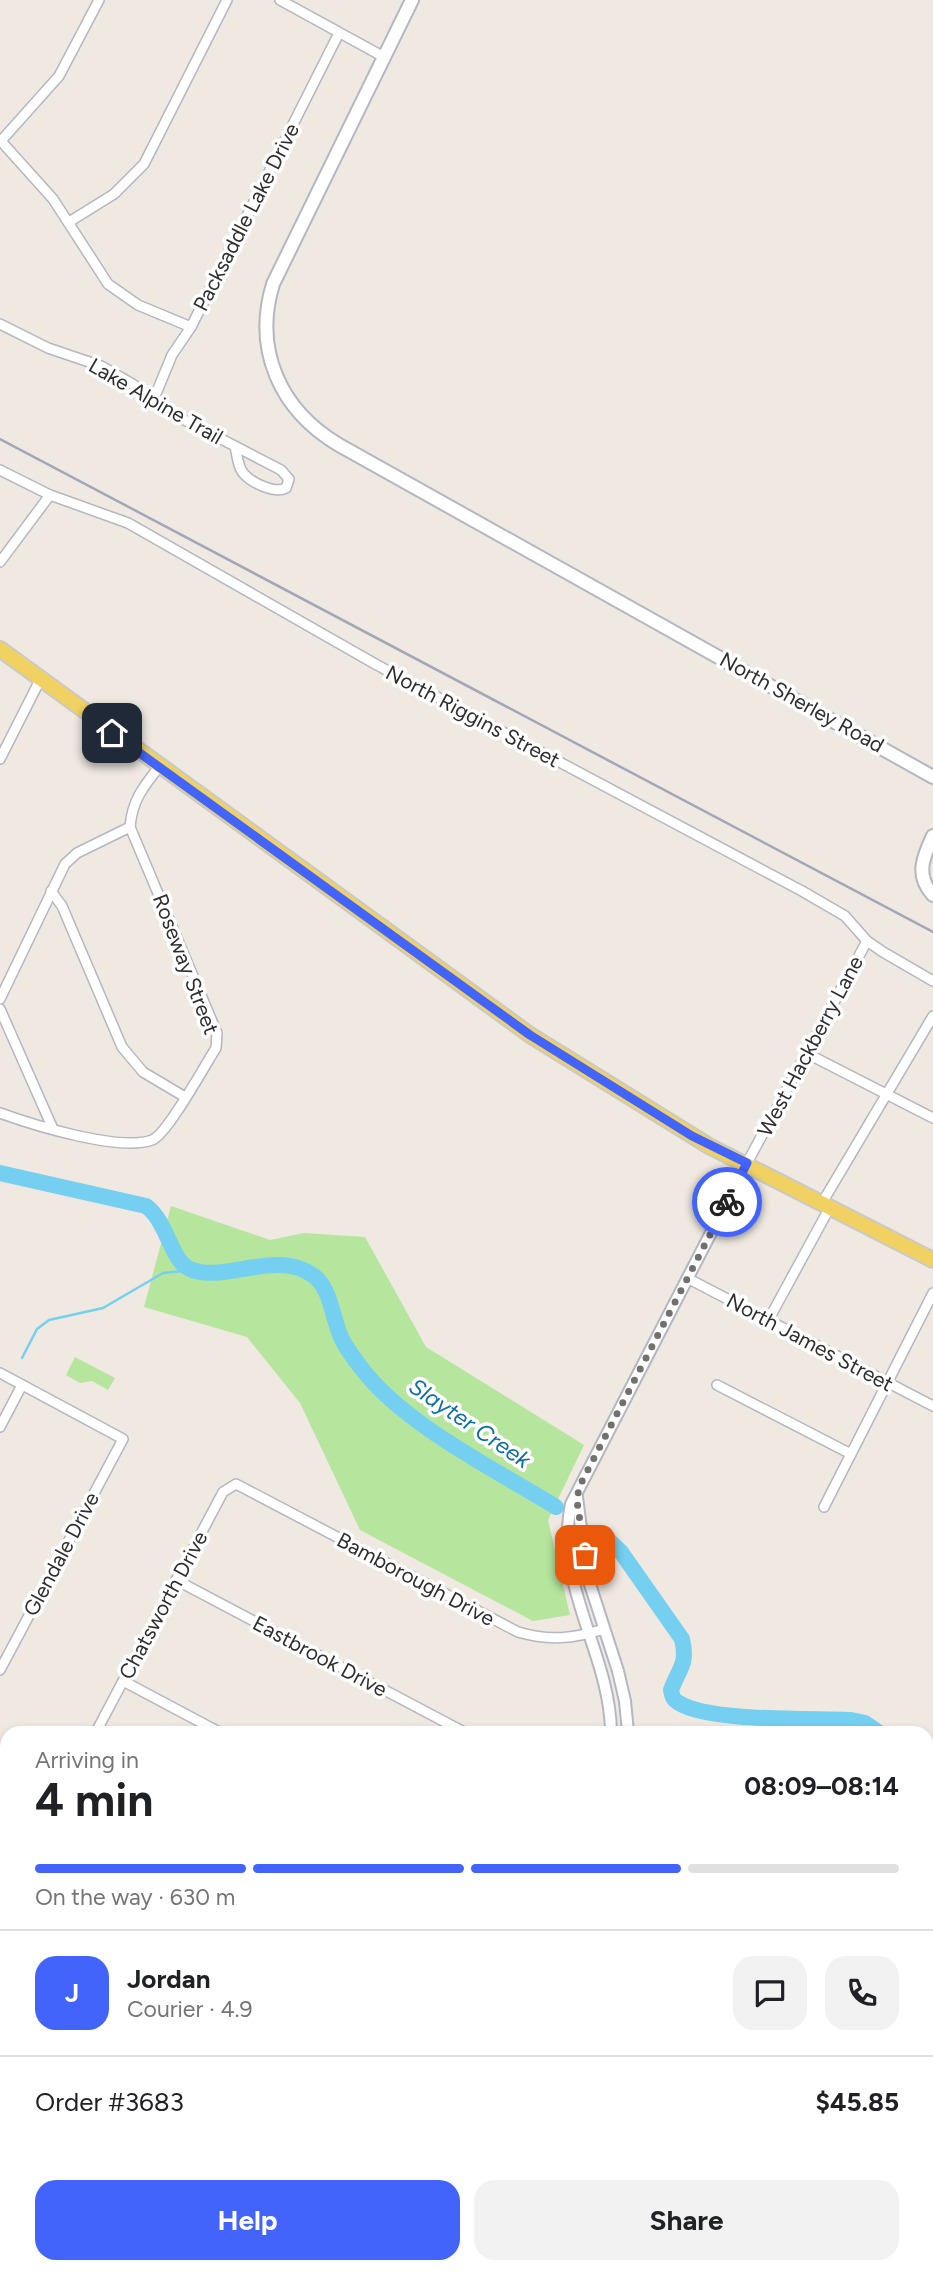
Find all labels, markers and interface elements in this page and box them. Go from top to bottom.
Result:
street label: Packsaddle Lake Drive [188,119,304,315]
street label: Lake Alpine Trail [85,353,227,449]
street label: North Sherley Road [716,646,888,758]
street label: North Riggins Street [382,660,564,772]
pin [82,703,142,763]
icon: home [93,714,131,752]
street label: Roseway Street [148,890,224,1038]
street label: West Hackberry Lane [752,952,868,1140]
courier [692,1167,762,1237]
icon: bike [708,1183,746,1221]
street label: North James Street [722,1288,898,1396]
water label: Slayter Creek [404,1372,537,1474]
street label: Glendale Drive [18,1488,104,1620]
pin [555,1525,615,1585]
street label: Chatsworth Drive [113,1527,213,1683]
street label: Bamborough Drive [333,1527,499,1631]
icon: bag [566,1536,604,1574]
street label: Eastbrook Drive [249,1610,391,1702]
text: Arriving in [35,1746,139,1774]
text: 08:09–08:14 [744,1770,899,1802]
text: 4 min [35,1772,153,1828]
text: On the way · 630 m [35,1883,235,1911]
button: chat [733,1956,807,2030]
button: phone [825,1956,899,2030]
text: Jordan [127,1963,210,1995]
text: J [65,1977,79,2009]
text: Courier · 4.9 [127,1995,253,2023]
text: Order #3683 [35,2086,184,2118]
text: $45.85 [816,2086,899,2118]
button: Help [35,2180,460,2260]
button: Share [474,2180,899,2260]

